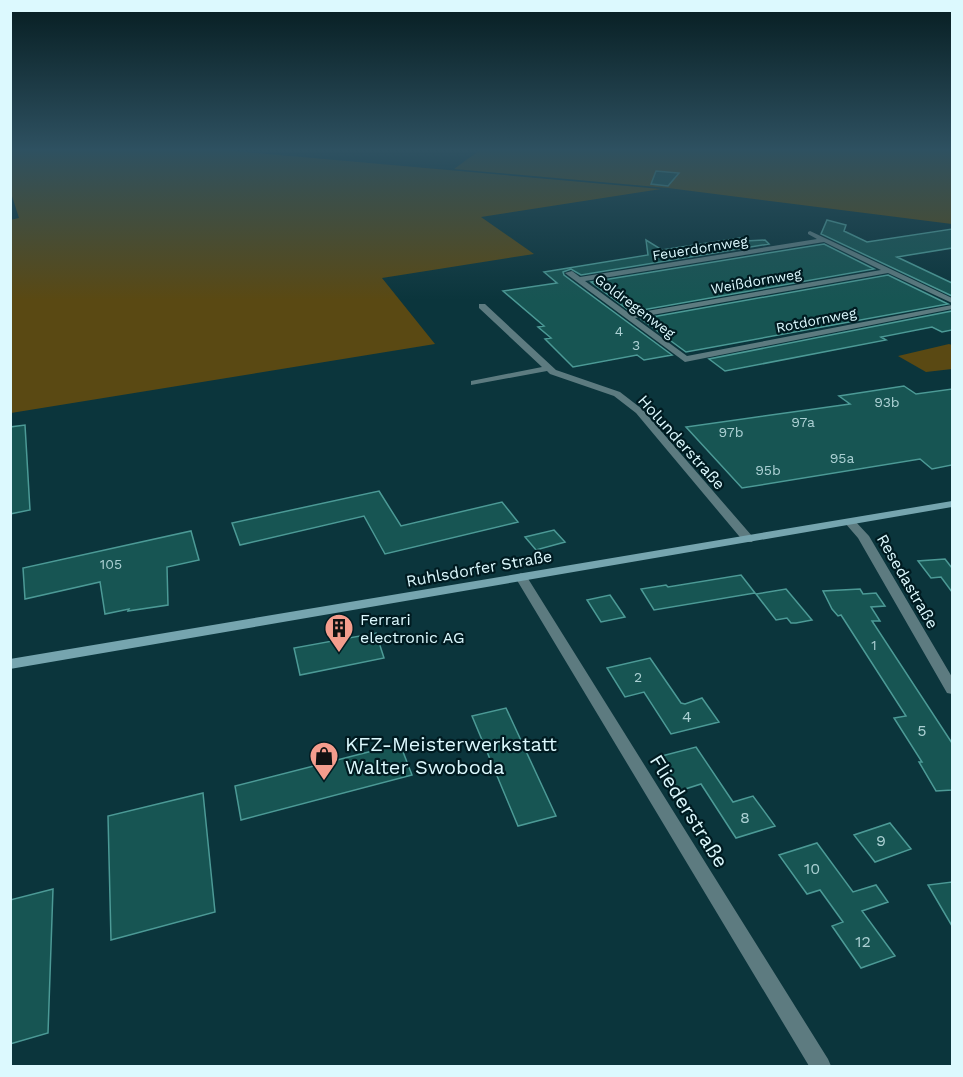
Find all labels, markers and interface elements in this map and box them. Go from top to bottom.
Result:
street label: Feuerdornweg [651,232,749,263]
street label: Weißdornweg [709,265,803,297]
street label: Goldregenweg [592,271,679,342]
street label: Rotdornweg [774,304,858,336]
house number: 4 [615,323,623,339]
house number: 3 [632,337,640,353]
street label: Holunderstraße [634,391,729,494]
house number: 93b [874,394,900,410]
house number: 97a [791,414,815,430]
house number: 97b [719,424,744,440]
house number: 95a [830,450,854,466]
house number: 95b [755,462,781,478]
street label: Resedastraße [873,531,942,632]
street label: Ruhlsdorfer Straße [405,546,554,591]
house number: 105 [100,556,122,572]
place label: Ferrari electronic AG [360,610,465,647]
building icon: Ferrari electronic AG [323,612,355,654]
house number: 1 [871,637,877,653]
house number: 2 [634,669,642,685]
house number: 4 [682,707,692,726]
house number: 5 [917,721,927,740]
place label: KFZ-Meisterwerkstatt Walter Swoboda [345,732,557,779]
shop icon: KFZ-Meisterwerkstatt Walter Swoboda [308,740,340,782]
street label: Fliederstraße [645,750,733,872]
house number: 8 [740,808,750,827]
house number: 9 [876,831,886,850]
house number: 10 [804,859,820,878]
house number: 12 [855,932,871,951]

